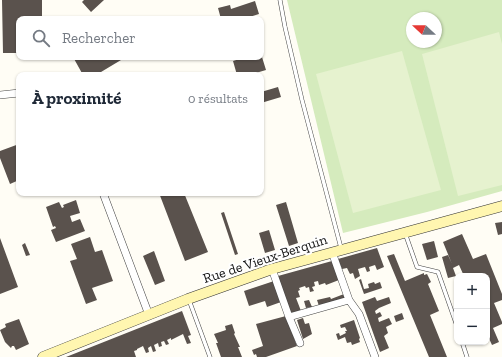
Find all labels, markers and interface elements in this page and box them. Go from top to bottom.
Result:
north arrow [406,12,442,48]
search box [16,16,264,60]
icon: search [30,27,52,49]
text: Rechercher [62,29,136,47]
text: À proximité [32,88,121,108]
text: 0 résultats [188,91,248,106]
street label: Rue de Vieux-Berquin [201,231,329,287]
map controls [454,273,490,345]
button: + [454,273,490,309]
button: − [454,309,490,345]

